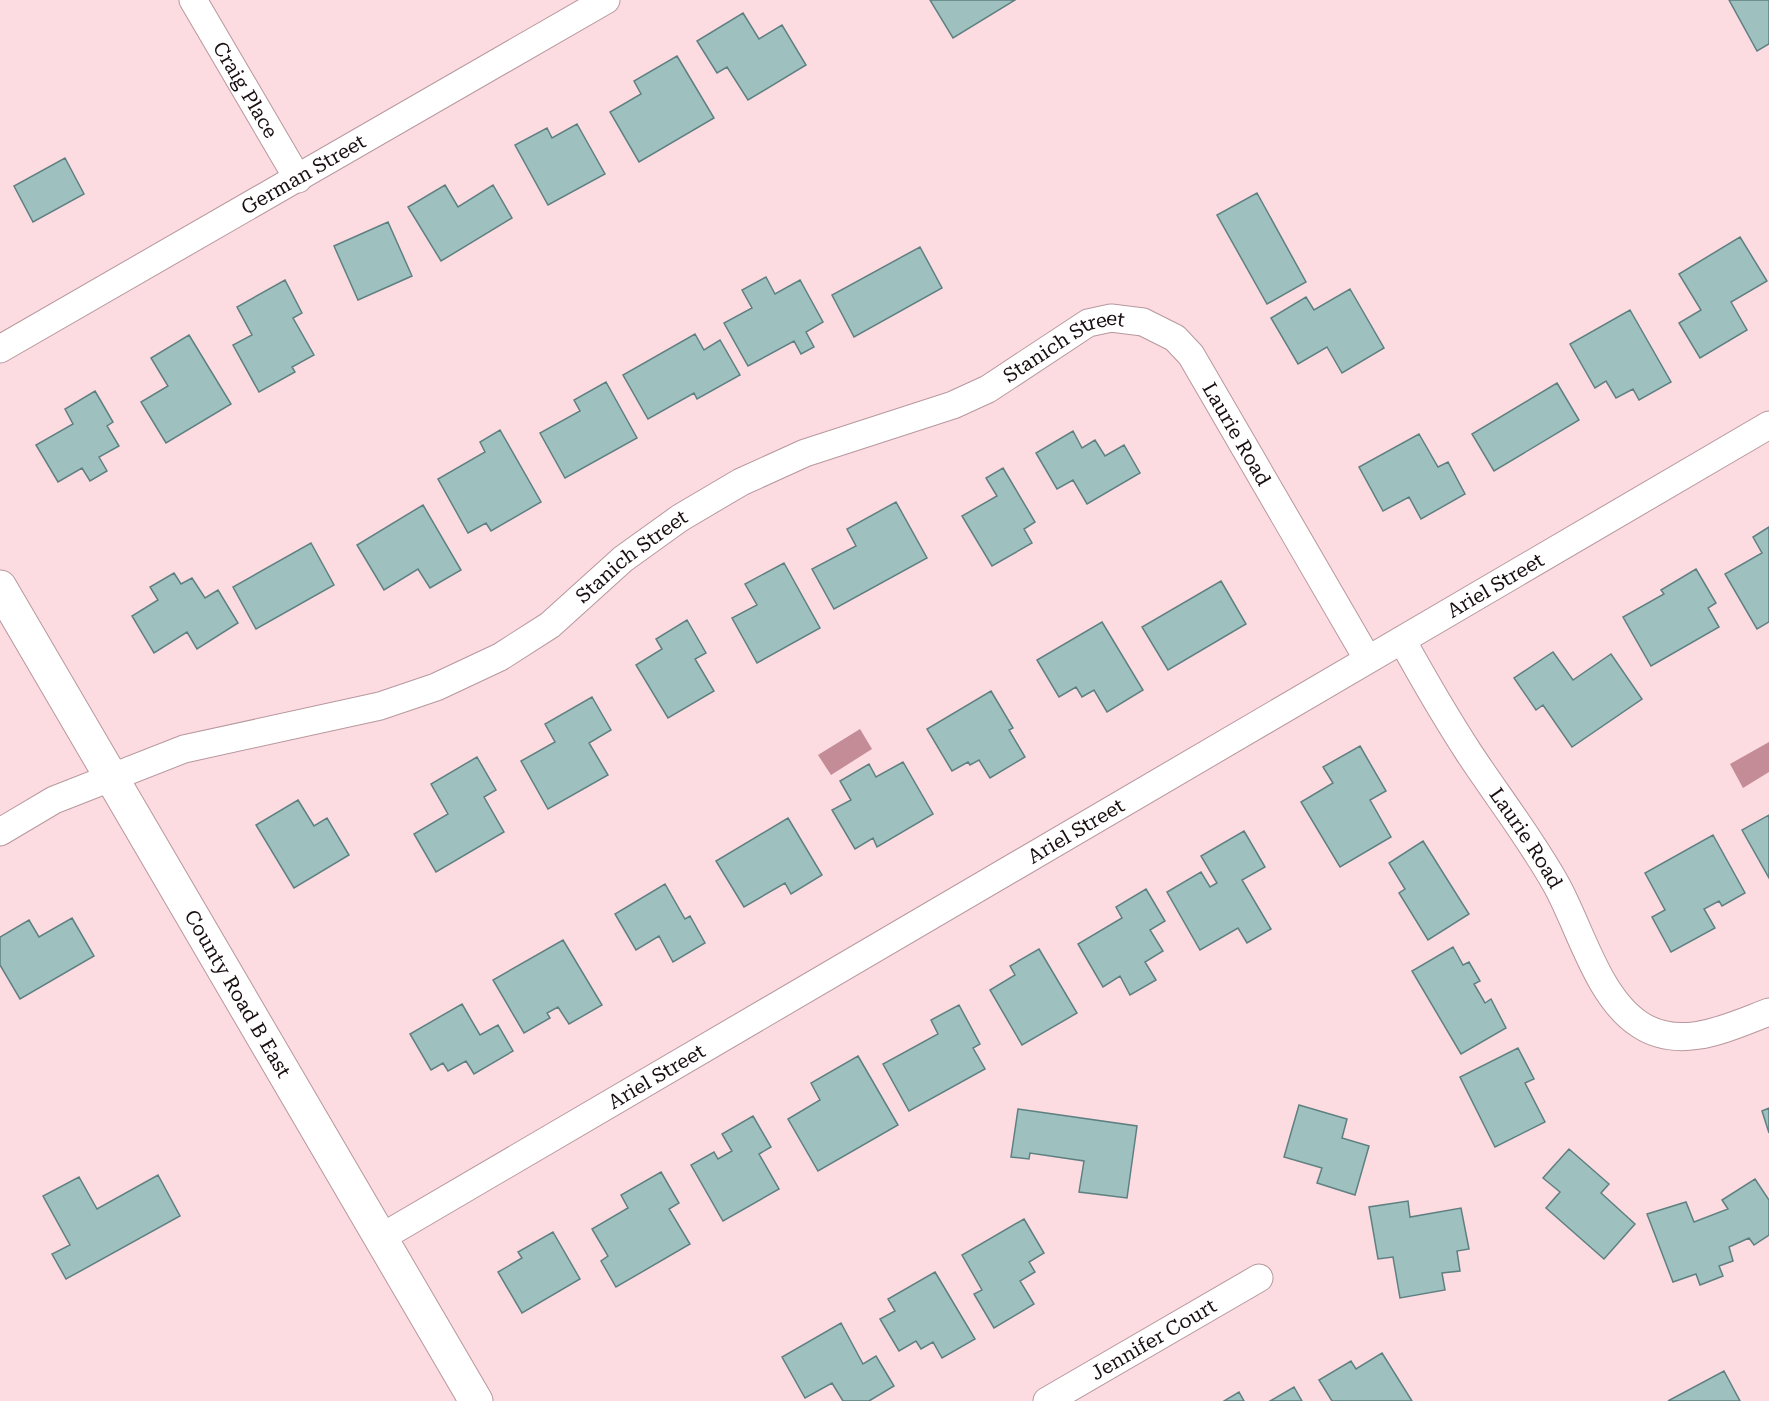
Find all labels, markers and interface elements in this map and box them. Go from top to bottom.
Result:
street label: Craig Place [208,37,283,142]
street label: German Street [237,129,370,220]
street label: Stanich Street [999,306,1127,388]
street label: Laurie Road [1197,378,1276,490]
street label: Stanich Street [571,504,692,608]
street label: Ariel Street [1443,547,1548,623]
street label: Laurie Road [1484,783,1568,893]
street label: Ariel Street [1023,793,1129,868]
street label: County Road B East [179,905,296,1082]
street label: Ariel Street [604,1038,710,1114]
street label: Jennifer Court [1086,1293,1221,1385]

